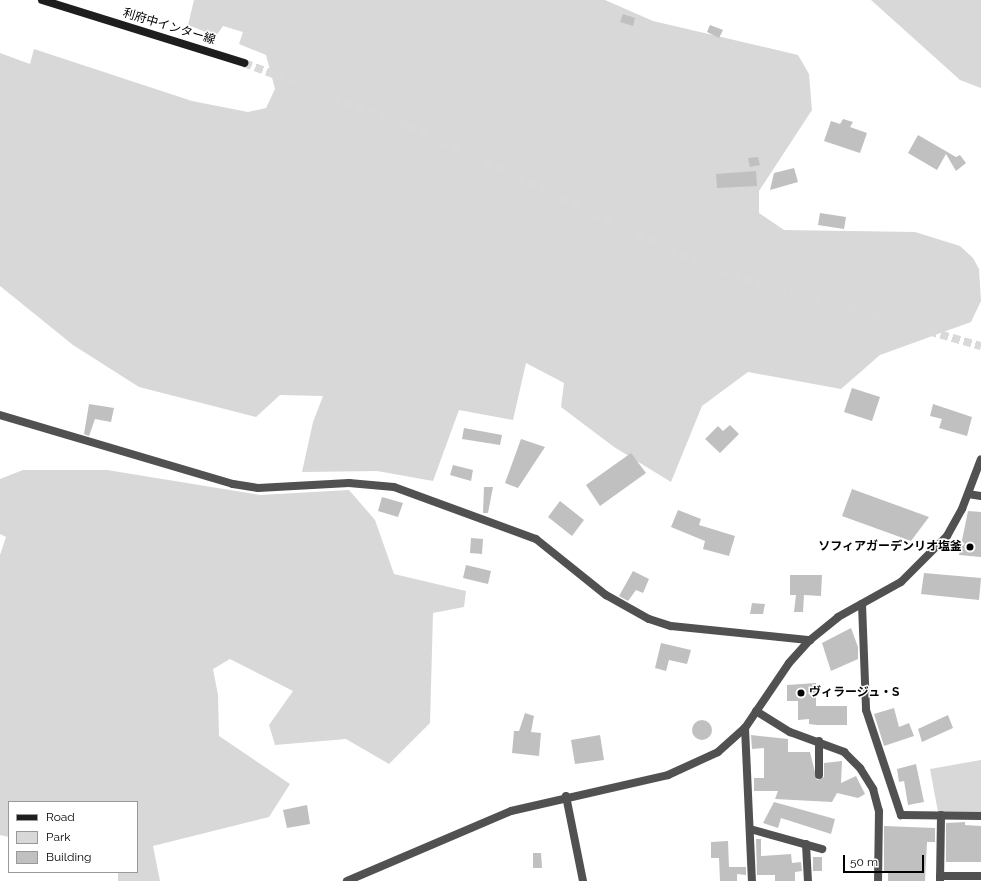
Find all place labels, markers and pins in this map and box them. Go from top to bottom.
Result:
place label: ソフィアガーデンリオ塩釜 [818,540,962,554]
marker: ソフィアガーデンリオ塩釜 [965,542,975,552]
place label: ヴィラージュ・S [809,686,900,700]
marker: ヴィラージュ・S [796,688,806,698]

